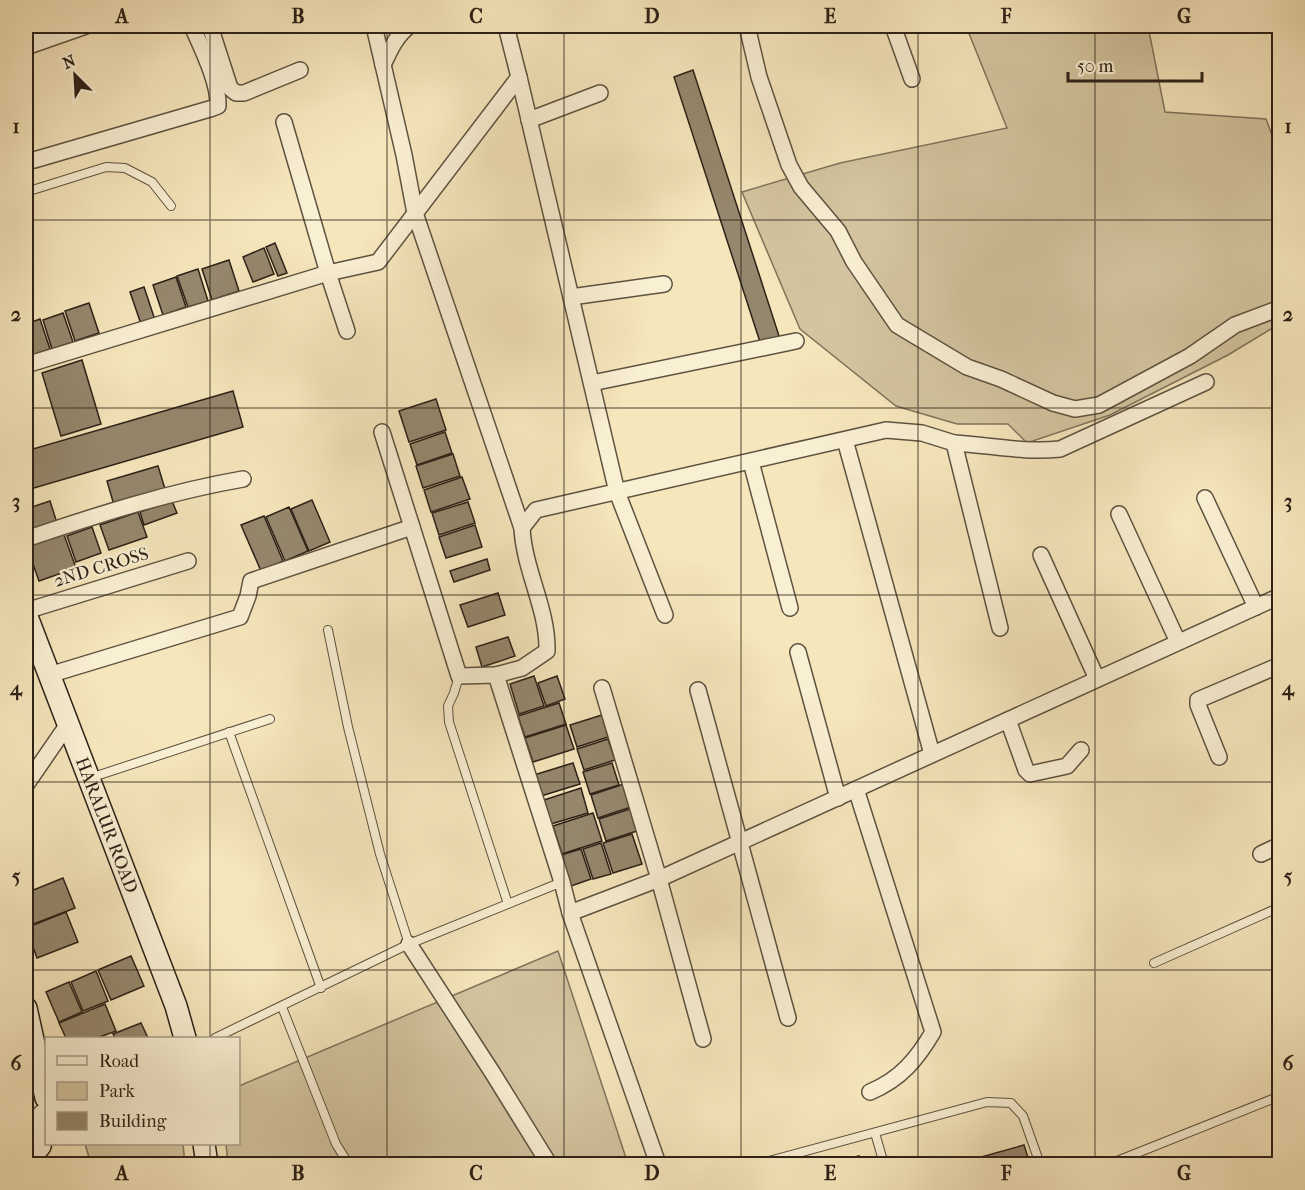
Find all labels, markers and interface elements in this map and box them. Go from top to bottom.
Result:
text: A [114,5,130,28]
text: B [291,5,305,28]
text: C [469,5,483,28]
text: D [644,5,660,28]
text: E [824,5,836,28]
text: F [1000,5,1012,28]
text: G [1177,5,1191,28]
north arrow [45,45,105,105]
scale bar [1068,45,1202,83]
text: N [60,50,79,73]
text: 50 m [1077,56,1114,77]
text: 1 [12,115,20,138]
text: 1 [1284,115,1292,138]
text: 2 [11,303,21,326]
text: 2 [1283,303,1293,326]
text: 3 [12,490,20,513]
text: 3 [1284,490,1292,513]
street label: 2ND CROSS [51,543,151,592]
text: 4 [9,677,23,701]
text: 4 [1281,677,1295,701]
street label: HARALUR ROAD [71,754,142,896]
text: 5 [12,865,21,888]
text: 5 [1284,865,1293,888]
legend [45,1037,240,1145]
text: Road [99,1051,139,1072]
text: 6 [11,1052,23,1075]
text: 6 [1283,1052,1295,1075]
text: Park [99,1081,136,1102]
text: Building [99,1111,167,1132]
text: A [114,1162,130,1185]
text: B [291,1162,305,1185]
text: C [469,1162,483,1185]
text: D [644,1162,660,1185]
text: E [824,1162,836,1185]
text: F [1000,1162,1012,1185]
text: G [1177,1162,1191,1185]

